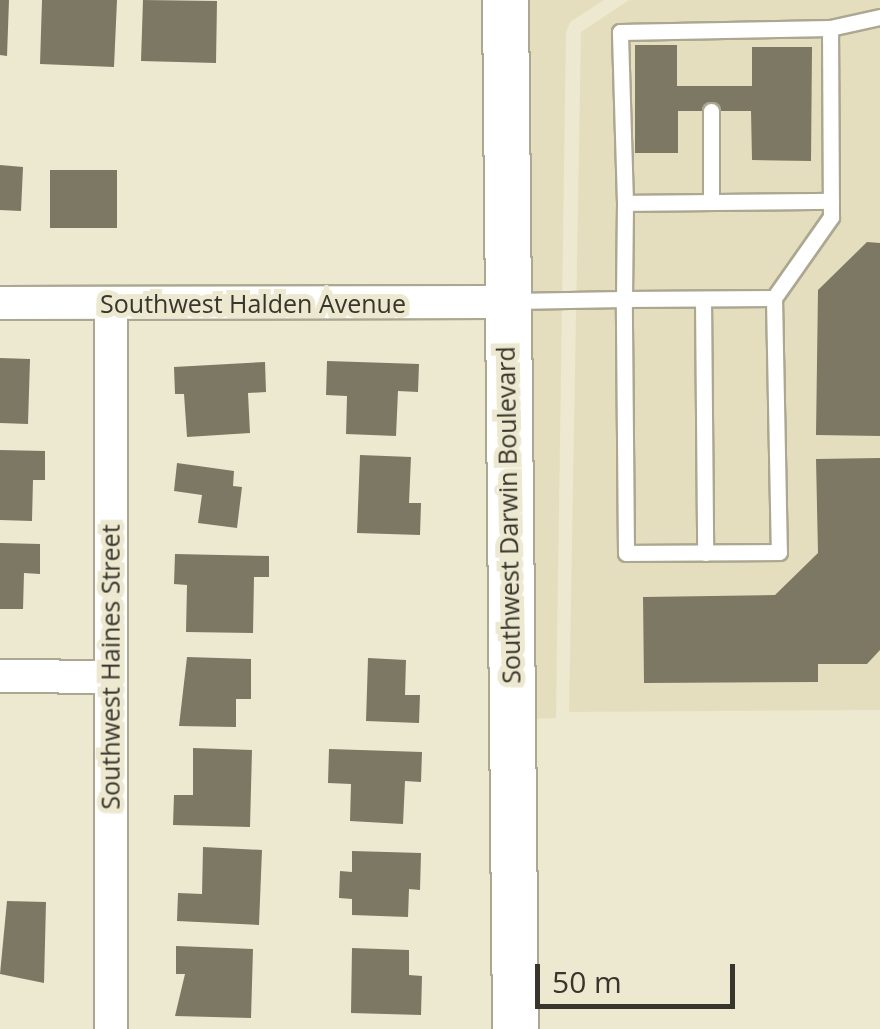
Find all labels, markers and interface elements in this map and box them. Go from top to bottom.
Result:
street label: Southwest Halden Avenue [100,288,406,318]
street label: Southwest Darwin Boulevard [490,346,526,684]
street label: Southwest Haines Street [95,524,125,810]
scale bar [540,944,740,1006]
text: 50 m [552,961,622,1002]

